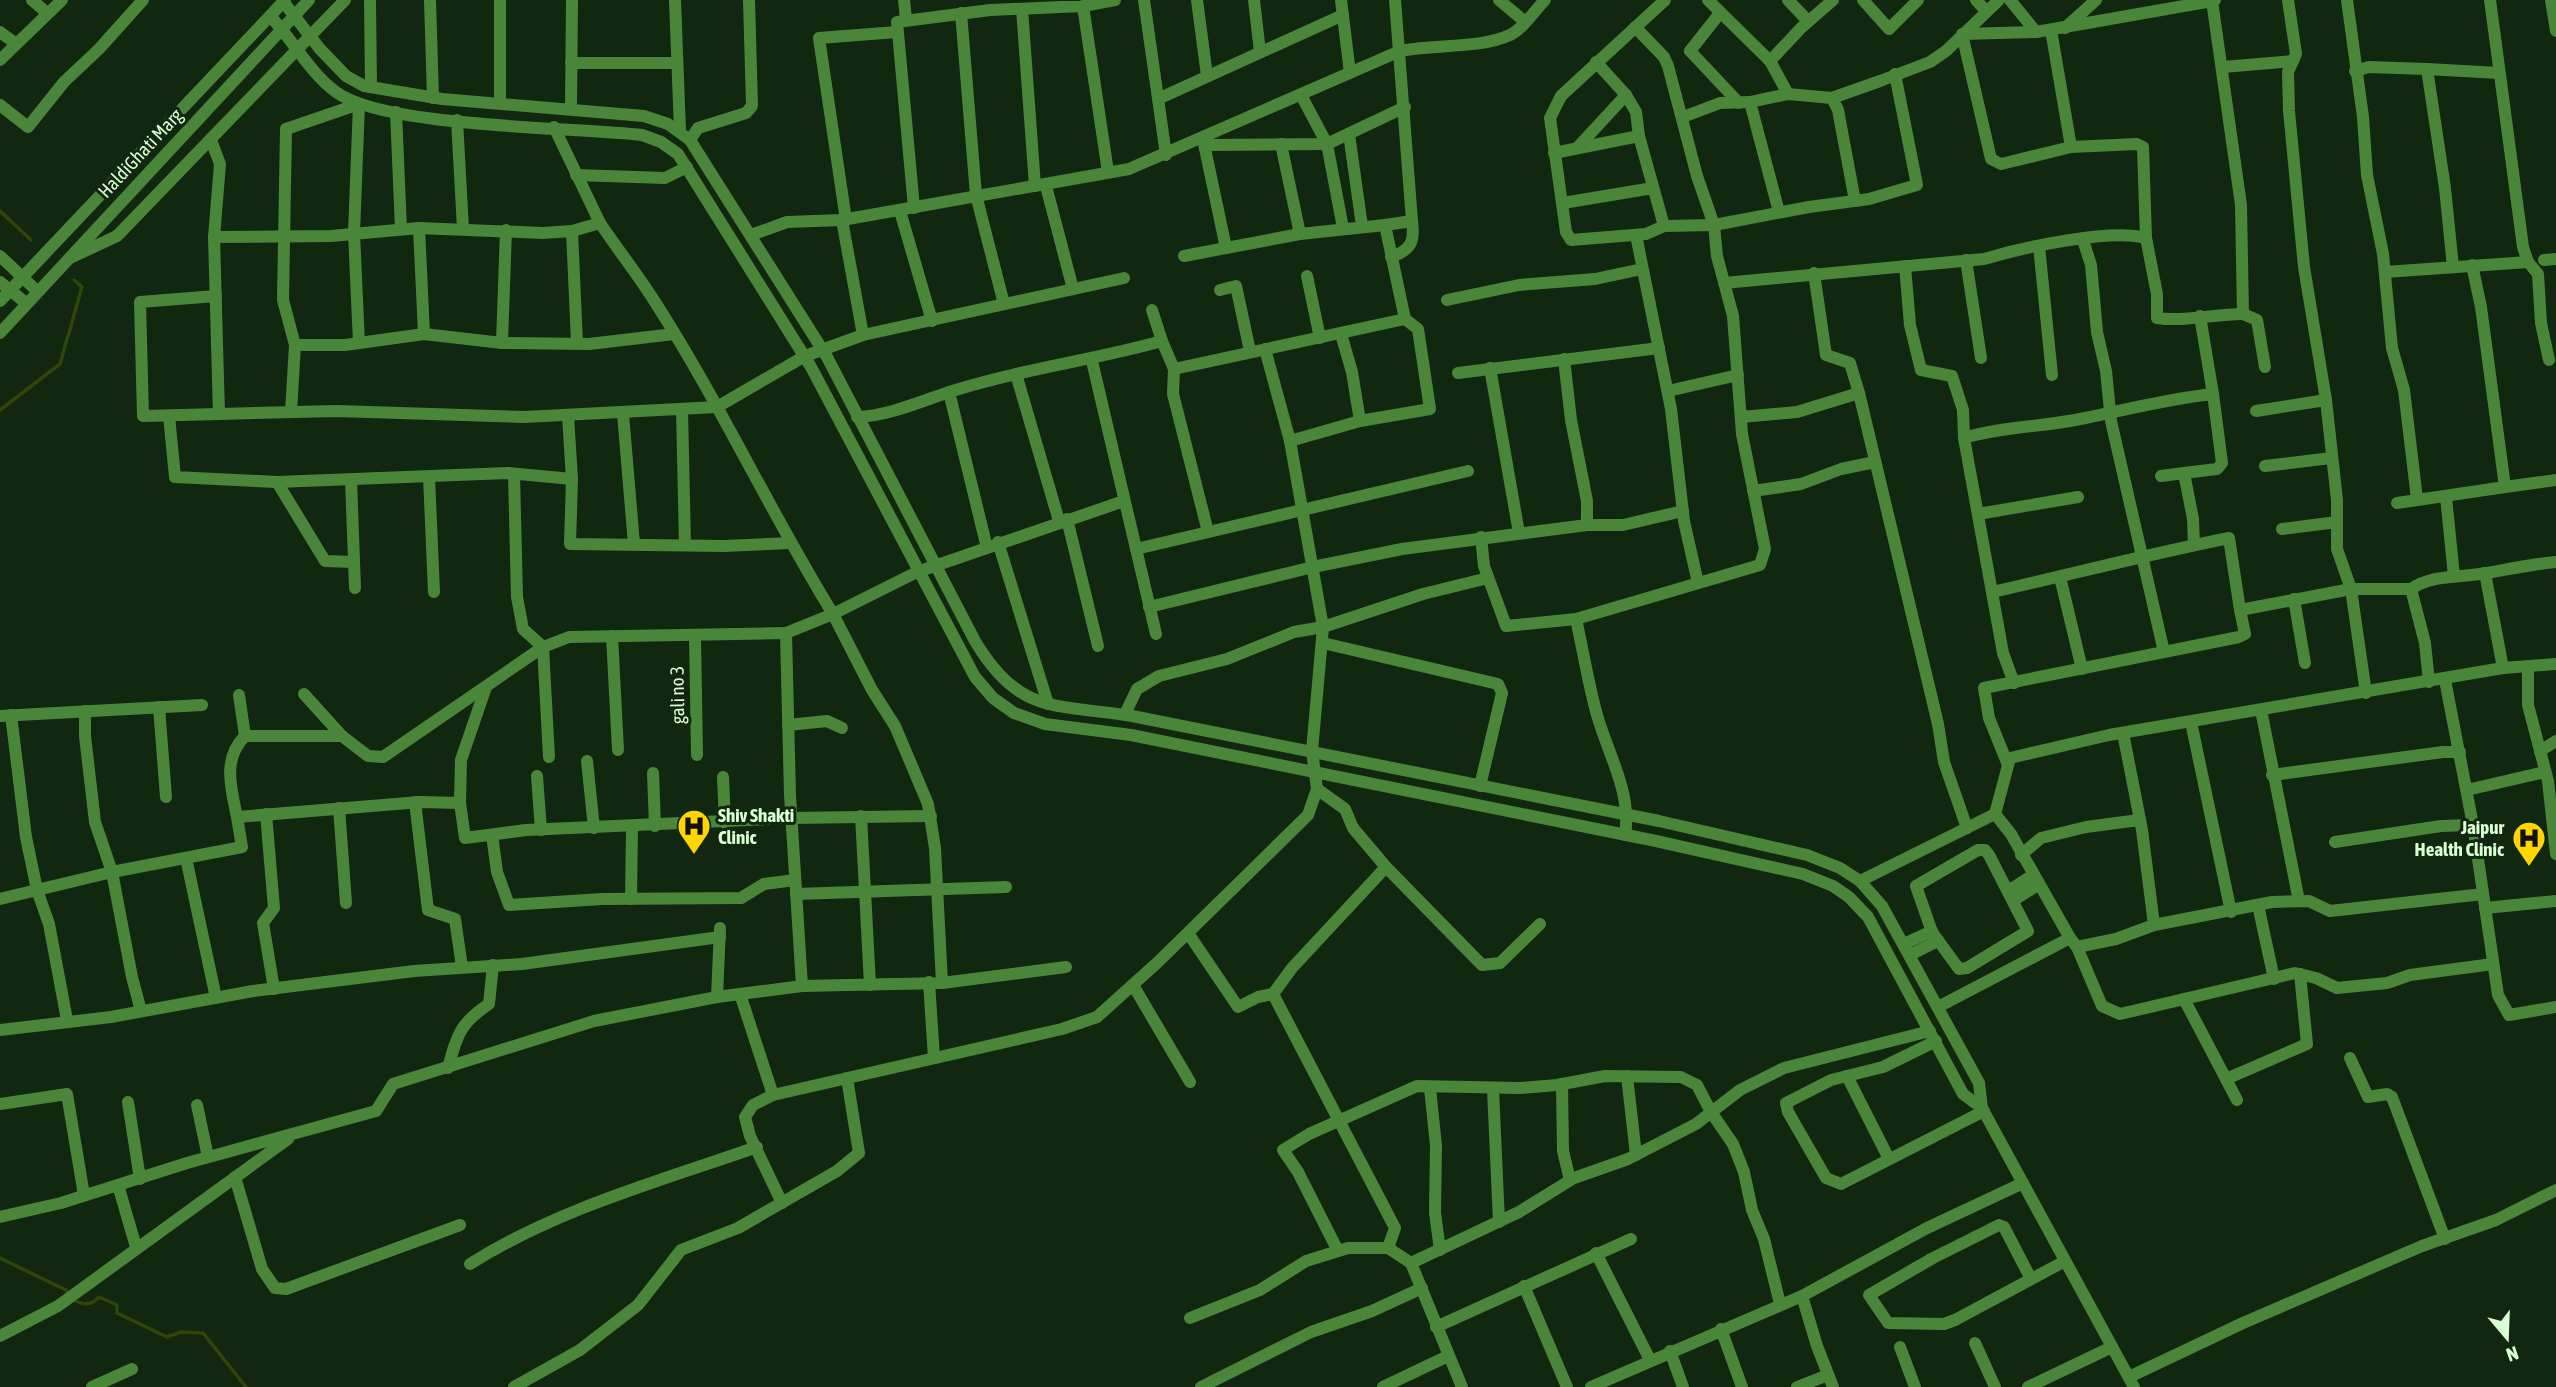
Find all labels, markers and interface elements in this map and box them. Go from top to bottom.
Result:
street label: HaldiGhati Marg [93,103,187,202]
street label: gali no 3 [665,666,689,724]
place label: Shiv Shakti Clinic [718,804,794,848]
hospital icon: Shiv Shakti Clinic [675,807,713,856]
place label: Jaipur Health Clinic [2415,816,2504,860]
hospital icon: Jaipur Health Clinic [2510,819,2548,868]
north arrow [2472,1303,2542,1373]
text: N [2504,1342,2521,1366]

